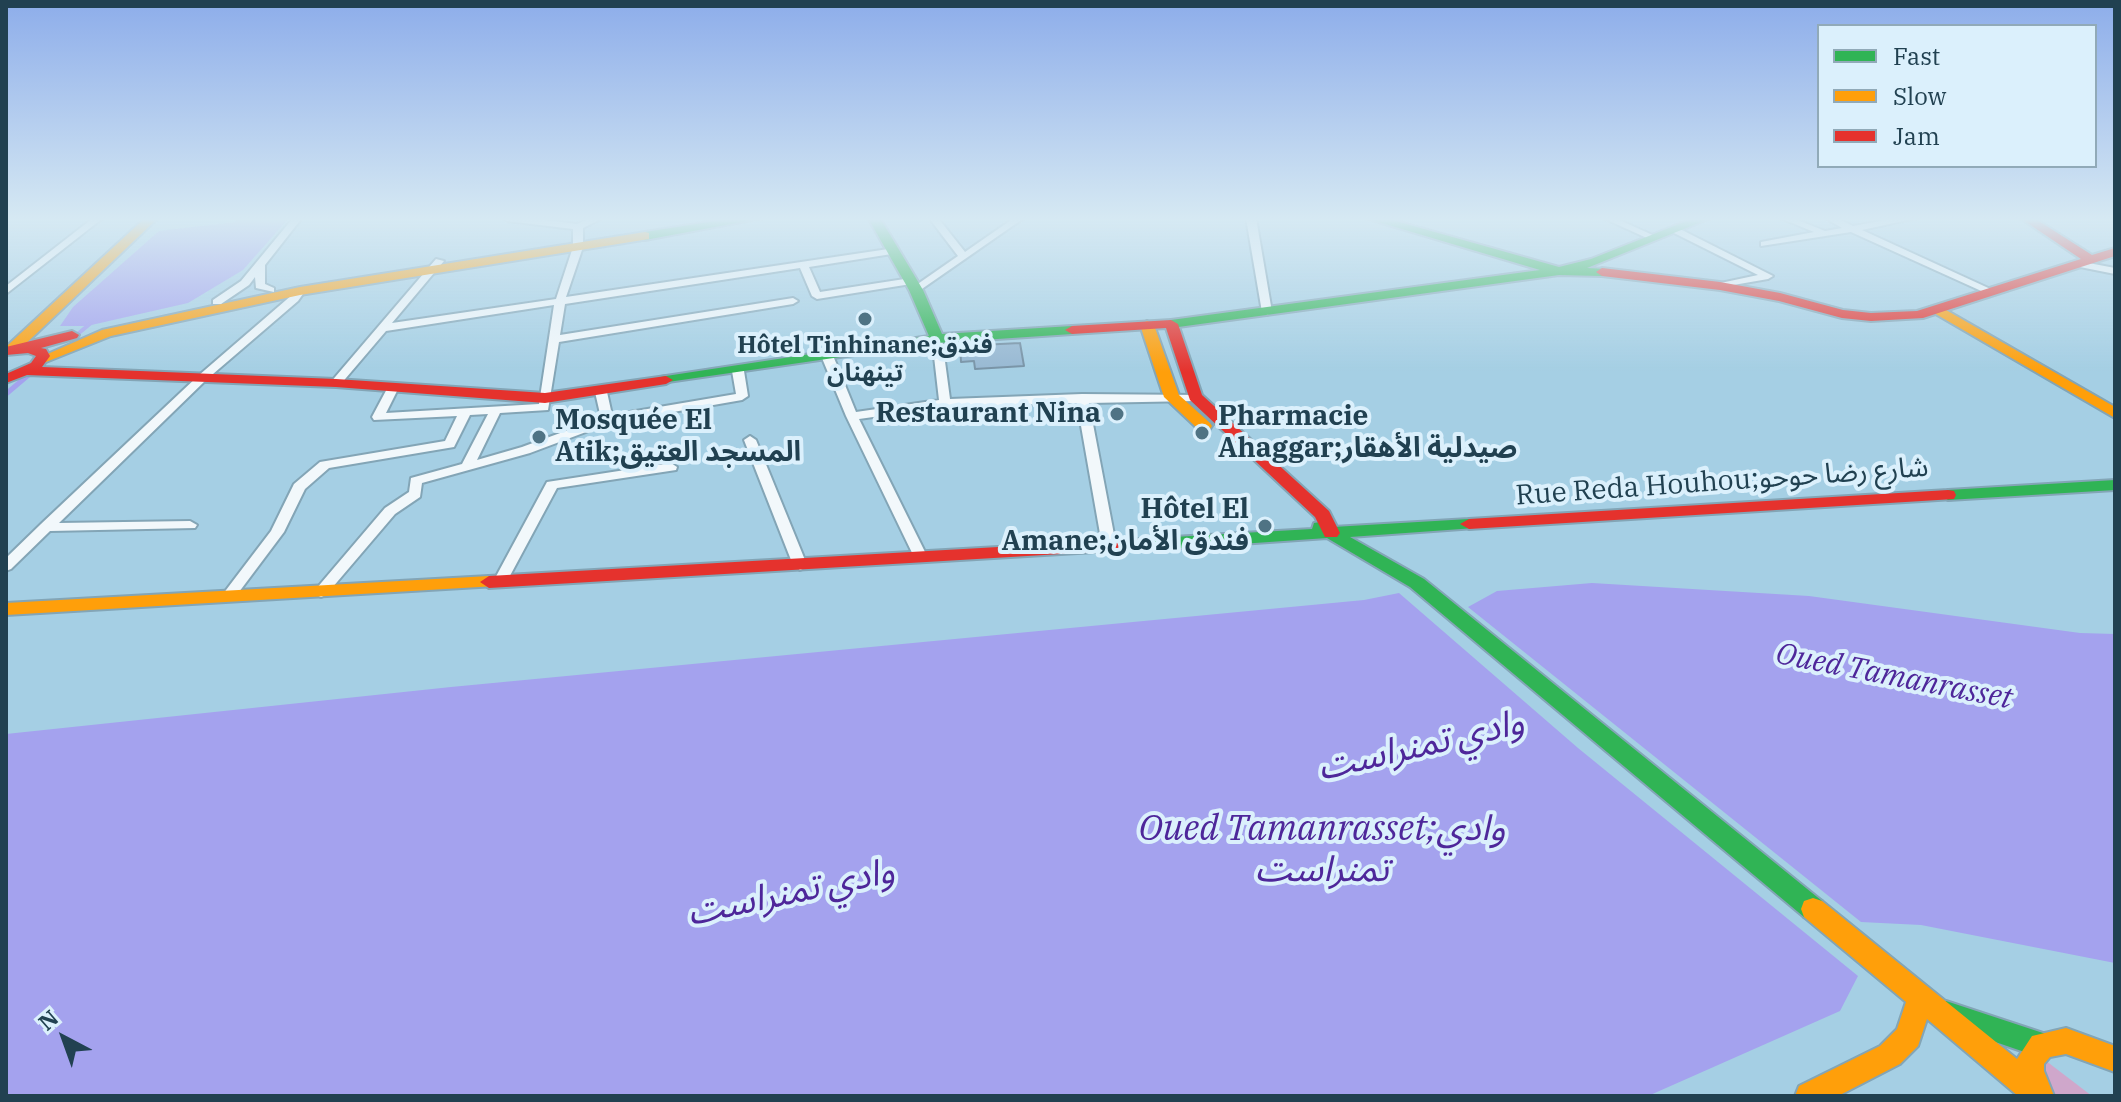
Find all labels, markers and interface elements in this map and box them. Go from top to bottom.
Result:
legend [1817,24,2097,168]
text: Fast [1893,40,1940,72]
text: Slow [1893,80,1946,112]
text: Jam [1893,120,1940,152]
marker: Hôtel Tinhinane;فندق تينهنان [856,310,874,328]
place label: Hôtel Tinhinane;فندق تينهنان [737,332,993,388]
place label: Restaurant Nina [875,397,1101,431]
place label: Pharmacie Ahaggar;صيدلية الأهقار [1218,400,1517,466]
place label: Mosquée El Atik;المسجد العتيق [555,404,801,470]
marker: Restaurant Nina [1108,405,1126,423]
marker: Pharmacie Ahaggar;صيدلية الأهقار [1193,424,1211,442]
marker: Mosquée El Atik;المسجد العتيق [530,428,548,446]
street label: Rue Reda Houhou;شارع رضا حوحو [1514,451,1930,513]
place label: Hôtel El Amane;فندق الأمان [1001,493,1249,559]
marker: Hôtel El Amane;فندق الأمان [1256,517,1274,535]
water label: Oued Tamanrasset [1773,636,2015,718]
water label: وادي تمنراست [1314,701,1528,791]
water label: Oued Tamanrasset;وادي تمنراست [1139,808,1505,893]
water label: وادي تمنراست [684,850,898,936]
north arrow [24,998,104,1078]
text: N [32,1003,64,1036]

